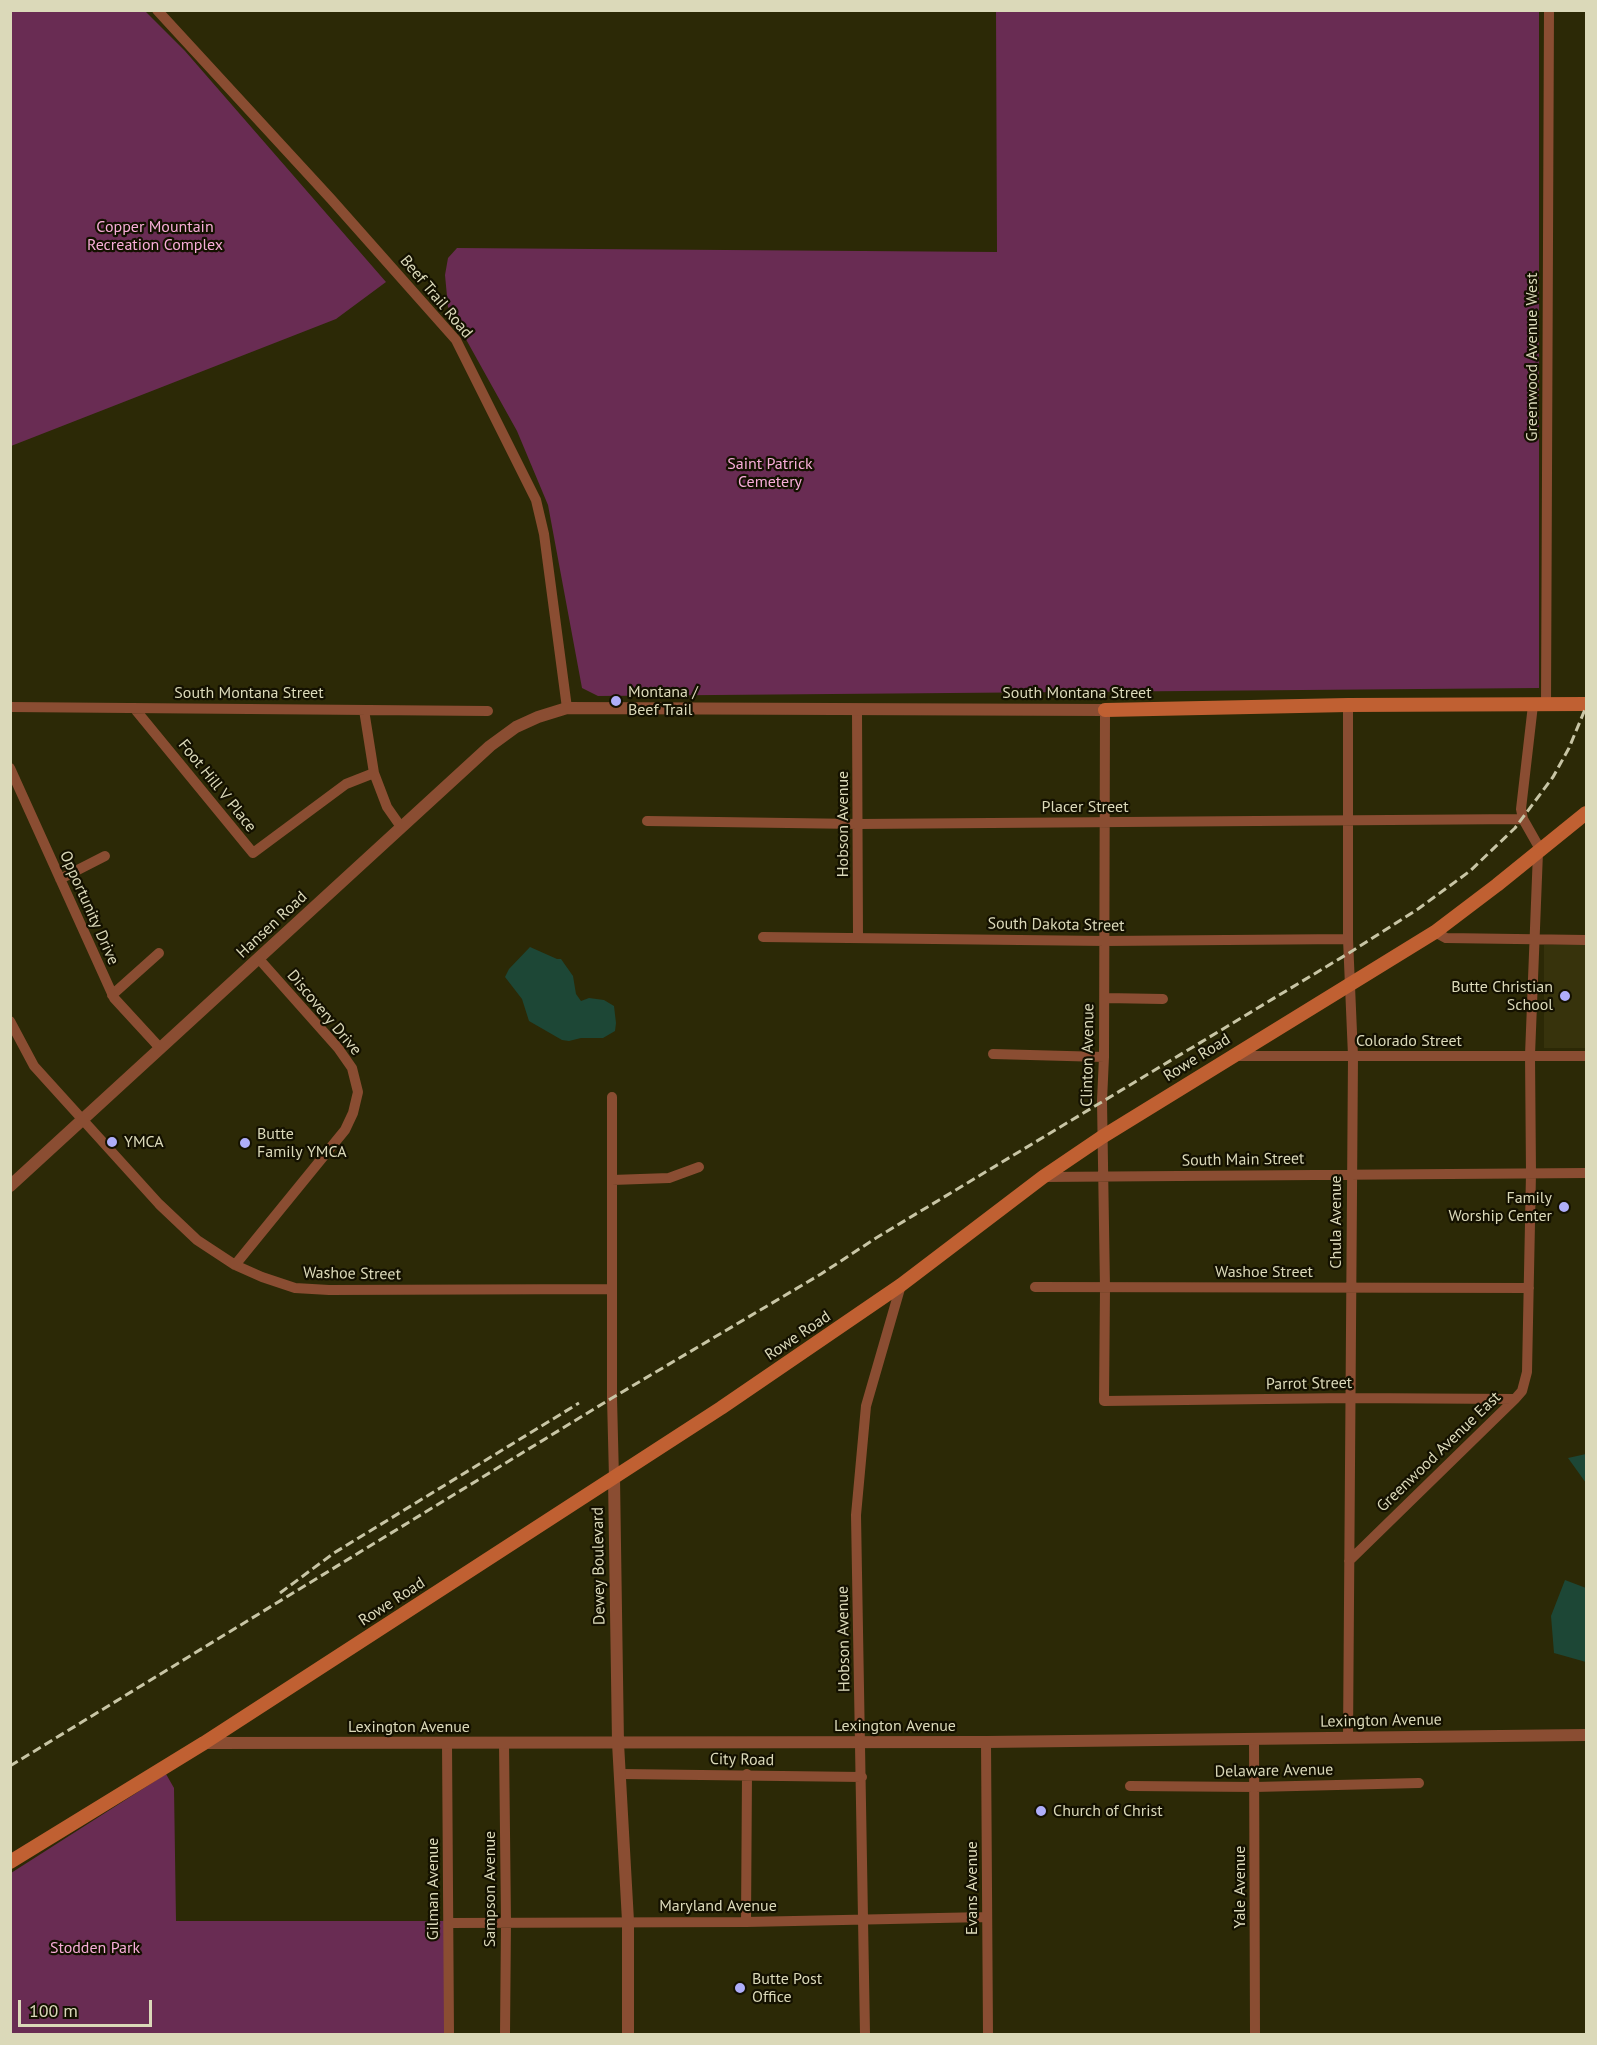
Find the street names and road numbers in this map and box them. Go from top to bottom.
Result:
street label: Beef Trail Road [396,252,476,342]
street label: Greenwood Avenue West [1522,273,1542,441]
street label: South Montana Street [174,683,324,703]
street label: South Montana Street [1002,683,1152,703]
street label: Foot Hill V Place [174,736,260,836]
street label: Hobson Avenue [833,771,853,877]
street label: Placer Street [1041,797,1129,817]
street label: Opportunity Drive [55,848,123,968]
street label: Hansen Road [233,888,311,962]
street label: South Dakota Street [987,914,1125,936]
street label: Discovery Drive [283,966,365,1060]
street label: Clinton Avenue [1077,1003,1099,1107]
street label: Rowe Road [1160,1030,1234,1086]
street label: Colorado Street [1356,1031,1462,1051]
street label: South Main Street [1181,1149,1305,1171]
street label: Chula Avenue [1326,1175,1346,1269]
street label: Washoe Street [1215,1262,1313,1282]
street label: Washoe Street [303,1264,401,1284]
street label: Rowe Road [762,1307,834,1365]
street label: Parrot Street [1266,1374,1352,1394]
street label: Greenwood Avenue East [1373,1388,1505,1516]
street label: Dewey Boulevard [588,1507,610,1625]
street label: Rowe Road [355,1574,429,1630]
street label: Hobson Avenue [833,1586,855,1692]
street label: Lexington Avenue [1320,1710,1442,1732]
street label: Lexington Avenue [834,1716,956,1736]
street label: Lexington Avenue [348,1717,470,1737]
street label: City Road [710,1750,774,1770]
street label: Delaware Avenue [1214,1760,1334,1782]
street label: Sampson Avenue [480,1831,500,1947]
street label: Gilman Avenue [423,1838,443,1940]
street label: Evans Avenue [962,1841,982,1935]
street label: Yale Avenue [1230,1846,1250,1928]
street label: Maryland Avenue [659,1896,777,1916]

